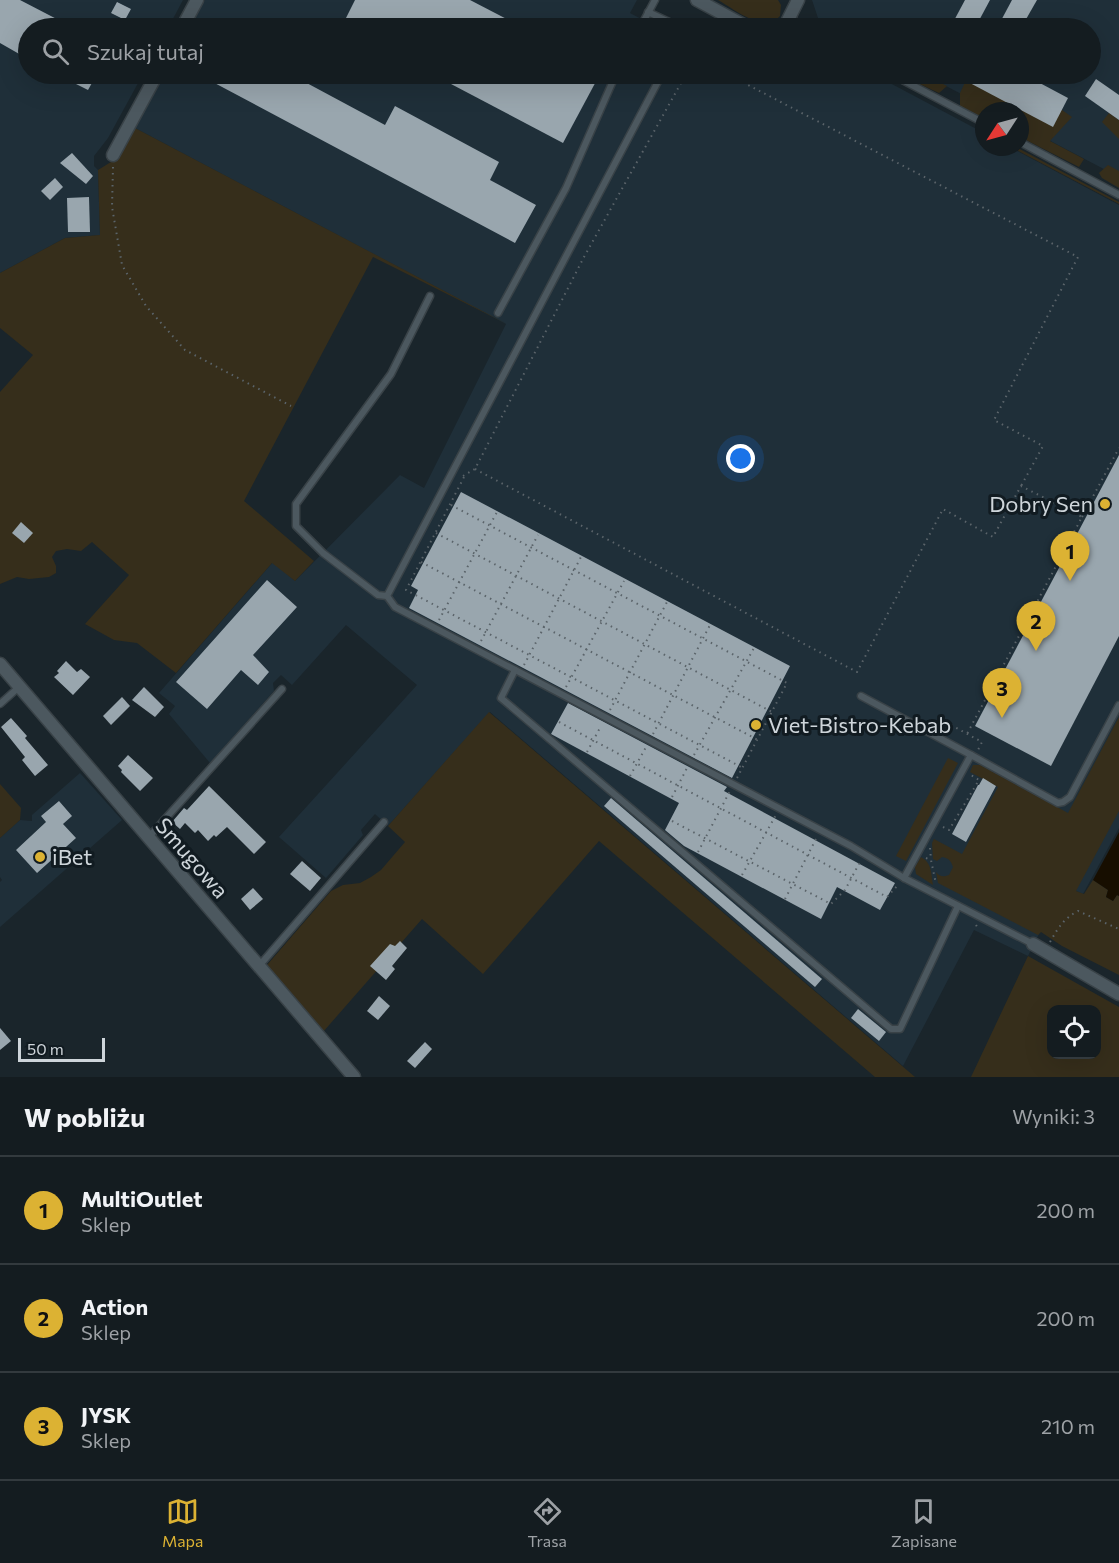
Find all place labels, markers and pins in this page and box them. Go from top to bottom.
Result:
place label: Dobry Sen [989,490,1093,517]
marker: Dobry Sen [1098,497,1112,511]
pin: 1 [1050,532,1090,581]
pin: 2 [1016,602,1056,651]
pin: 3 [982,668,1022,718]
place label: Viet-Bistro-Kebab [768,711,951,738]
marker: Viet-Bistro-Kebab [749,718,763,732]
place label: iBet [52,843,92,870]
marker: iBet [33,850,47,864]

